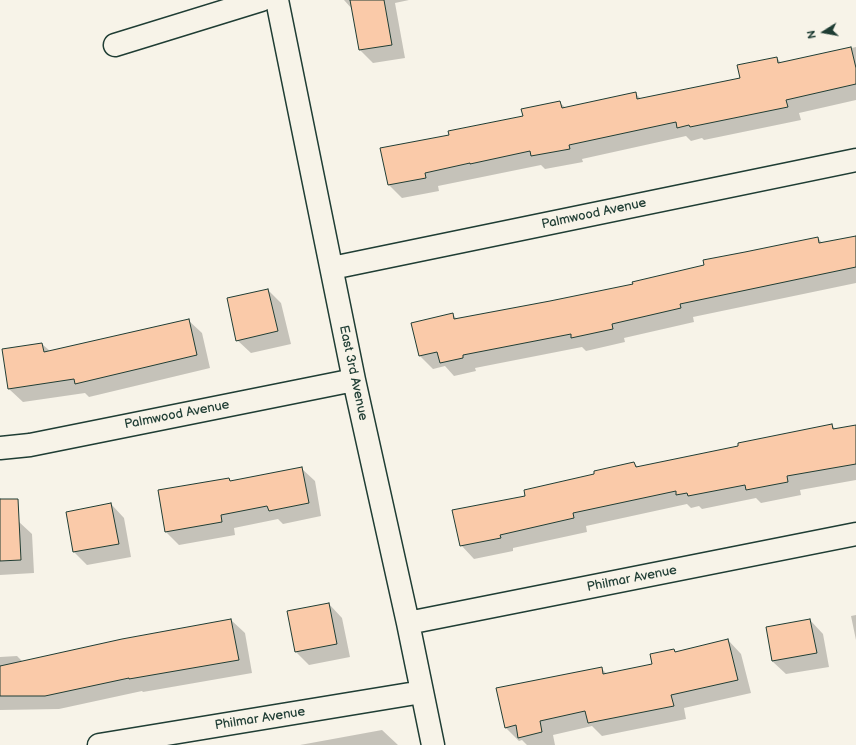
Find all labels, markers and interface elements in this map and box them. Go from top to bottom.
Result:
north arrow [804,12,844,52]
text: N [805,29,819,40]
street label: Palmwood Avenue [540,195,648,233]
street label: East 3rd Avenue [335,324,371,422]
street label: Palmwood Avenue [123,397,231,433]
street label: Philmar Avenue [586,563,678,595]
street label: Philmar Avenue [214,704,306,734]

